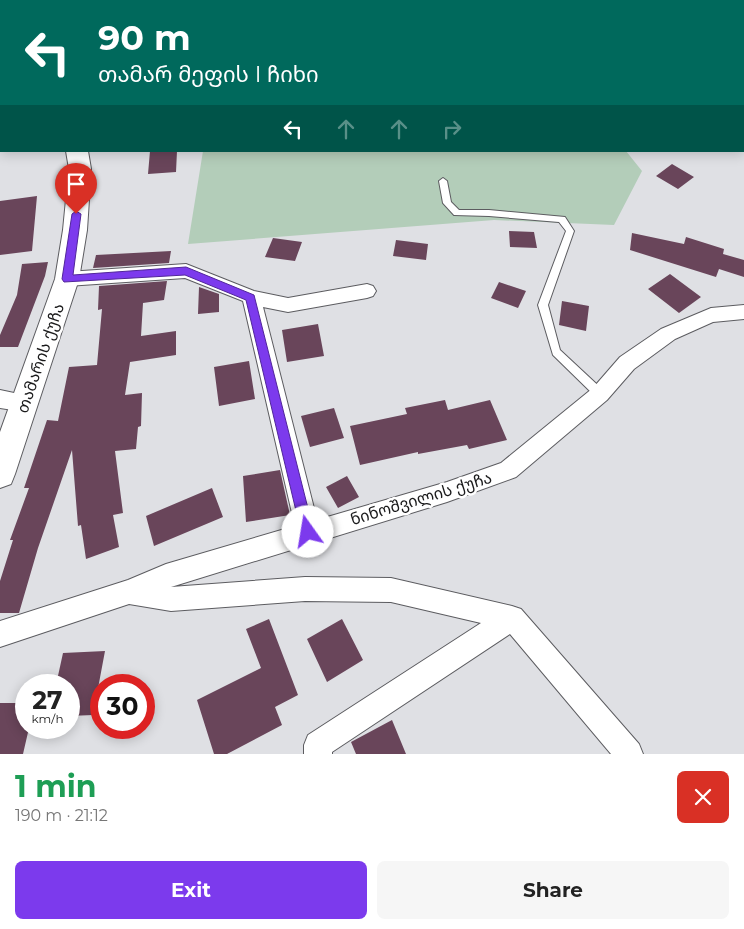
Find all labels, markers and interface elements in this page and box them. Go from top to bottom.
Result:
text: 90 m [98,16,191,59]
icon: left [15,20,80,85]
text: თამარ მეფის I ჩიხი [98,61,319,88]
icon: left [279,115,307,143]
icon: ahead [332,115,360,143]
icon: ahead [385,115,413,143]
icon: right [438,115,466,143]
pin [55,163,97,214]
icon: arrive [62,170,90,198]
street label: თამარის ქუჩა [13,301,68,415]
street label: ნინოშვილის ქუჩა [348,468,494,530]
position arrow [281,505,333,557]
speed limit sign: 30 [90,674,155,739]
text: 27 [32,685,63,715]
text: km/h [31,711,64,726]
text: 1 min [15,768,96,805]
button: close [677,771,729,823]
text: 190 m · 21:12 [15,806,108,825]
button: Exit [15,861,367,919]
button: Share [377,861,729,919]

